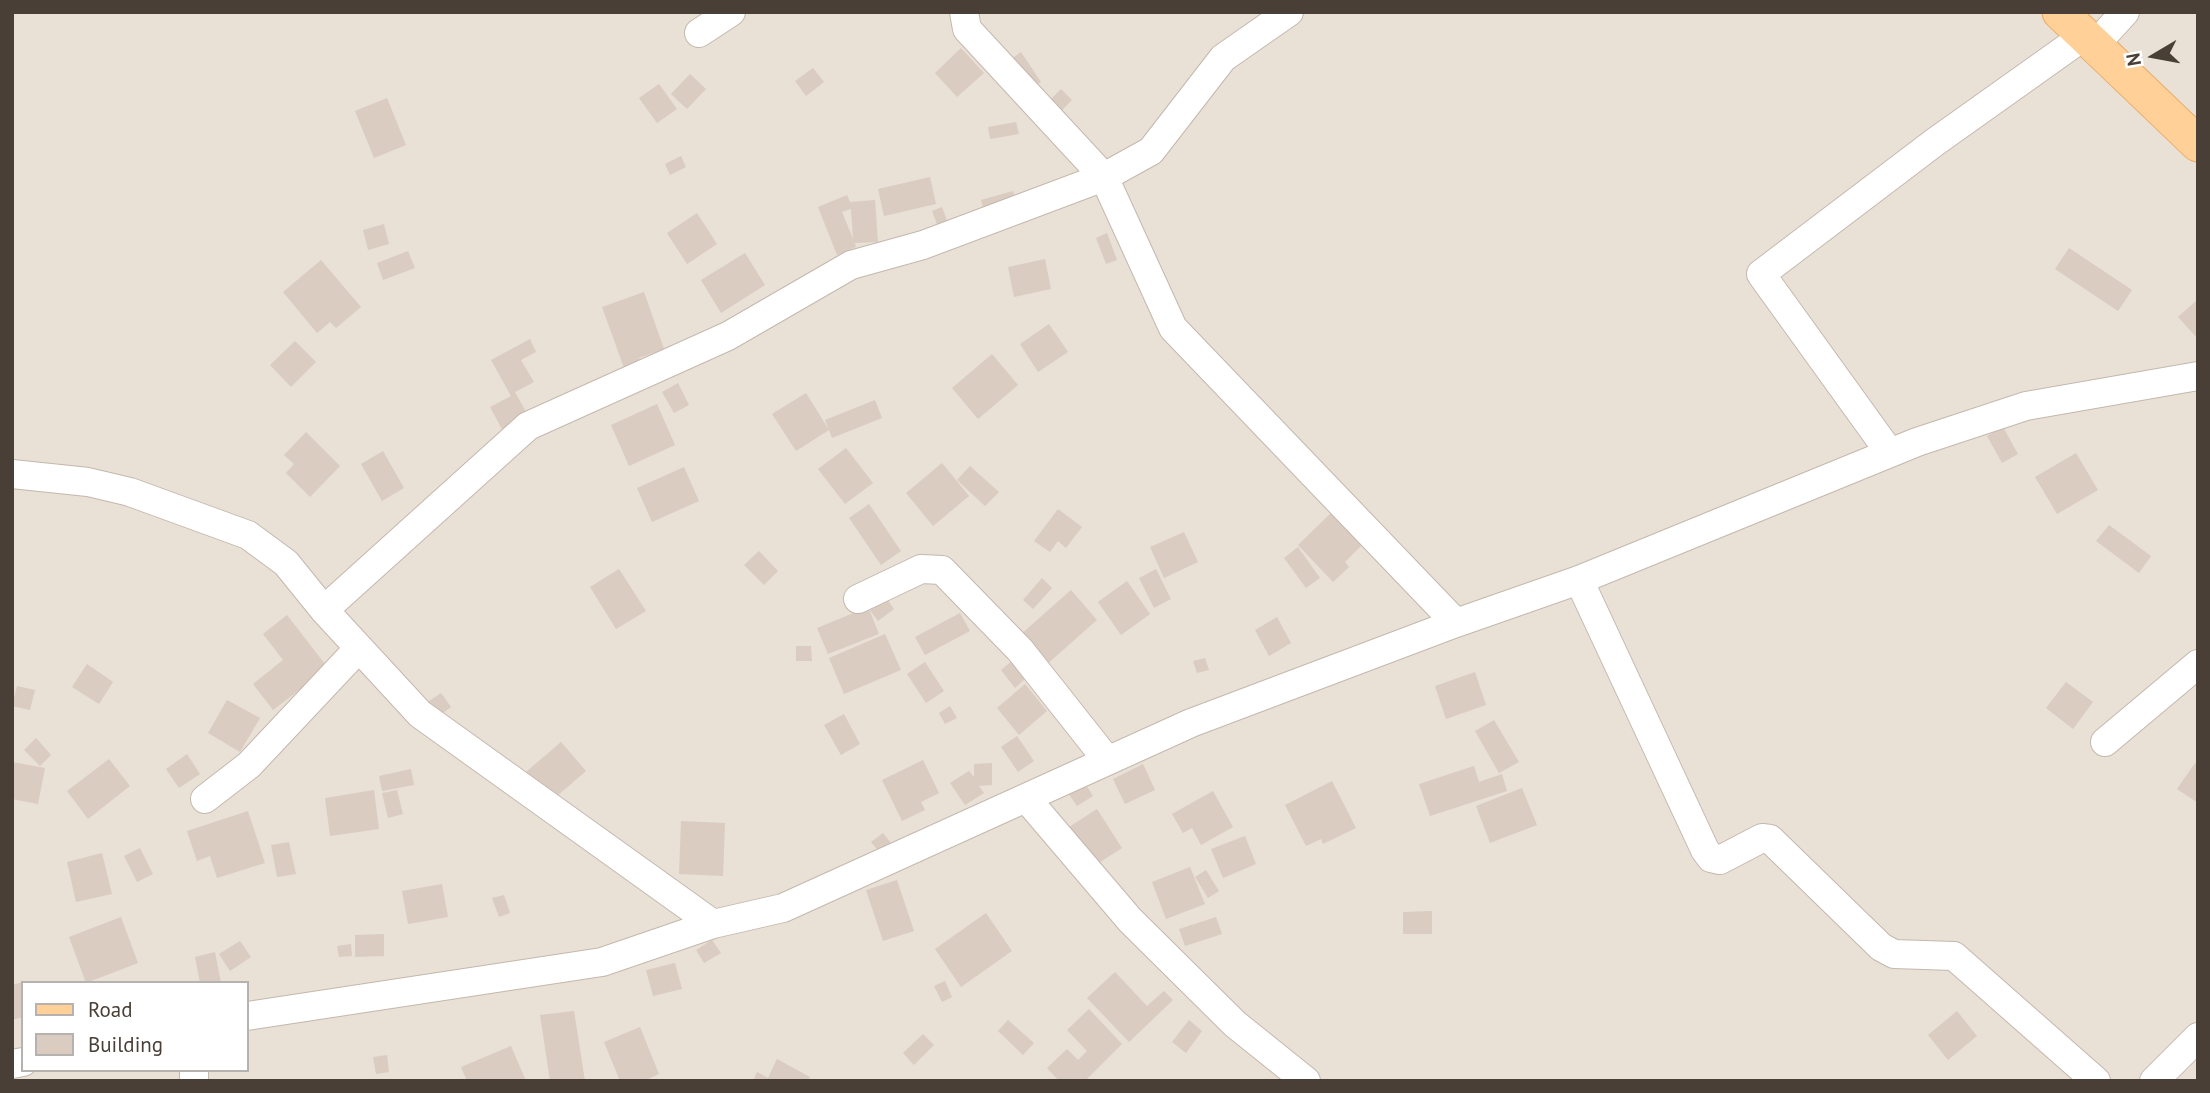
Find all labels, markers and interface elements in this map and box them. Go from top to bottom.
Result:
north arrow [2119,21,2189,91]
text: N [2120,51,2146,68]
legend [21,981,248,1072]
text: Road [88,996,132,1023]
text: Building [88,1031,163,1058]

